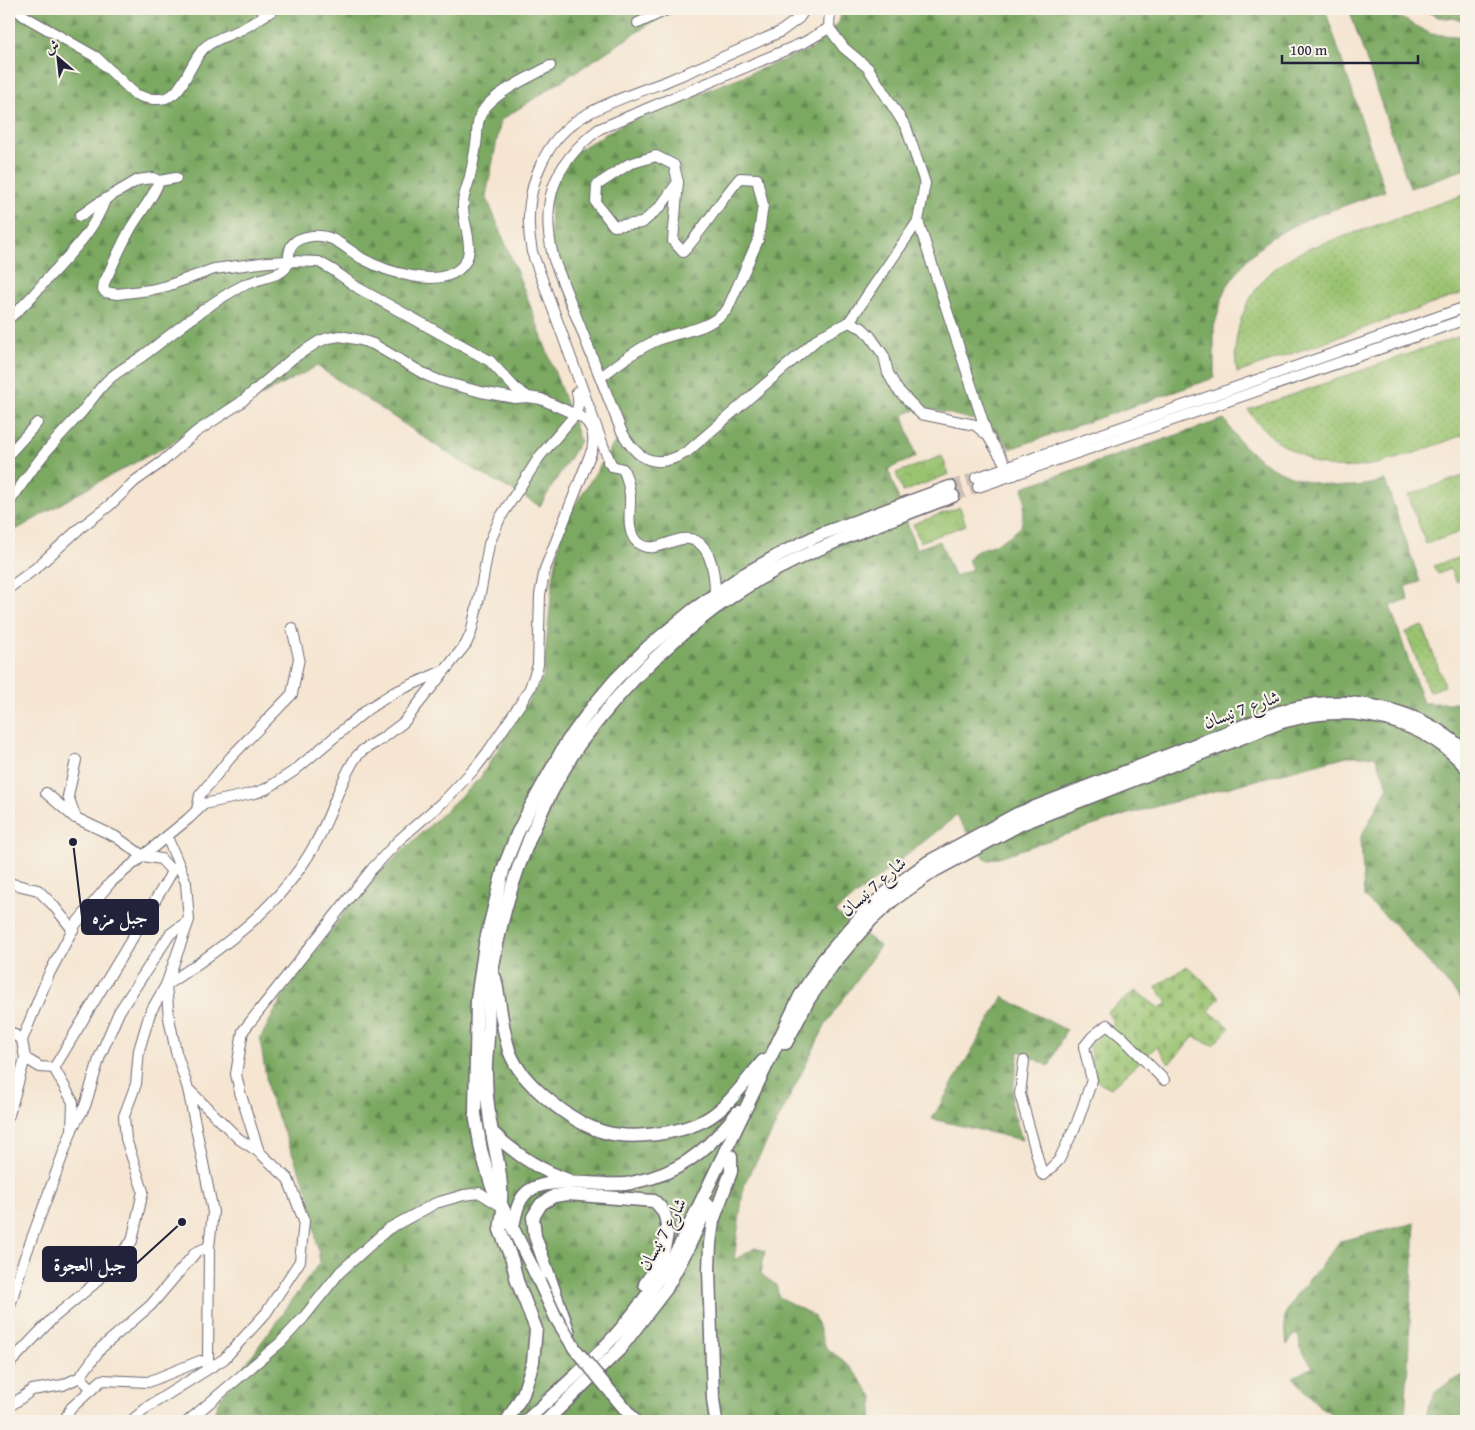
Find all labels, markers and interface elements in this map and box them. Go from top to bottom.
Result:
north arrow [32,32,82,82]
scale bar [1282,32,1419,64]
text: ش [41,34,63,59]
text: 100 m [1290,39,1328,60]
street label: شارع 7 نيسان [1199,683,1284,737]
street label: شارع 7 نيسان [834,850,913,924]
callout: جبل مزه [82,900,158,934]
text: جبل مزه [92,903,148,931]
street label: شارع 7 نيسان [631,1192,695,1276]
callout: جبل العجوة [43,1247,136,1281]
text: جبل العجوة [53,1250,127,1278]

